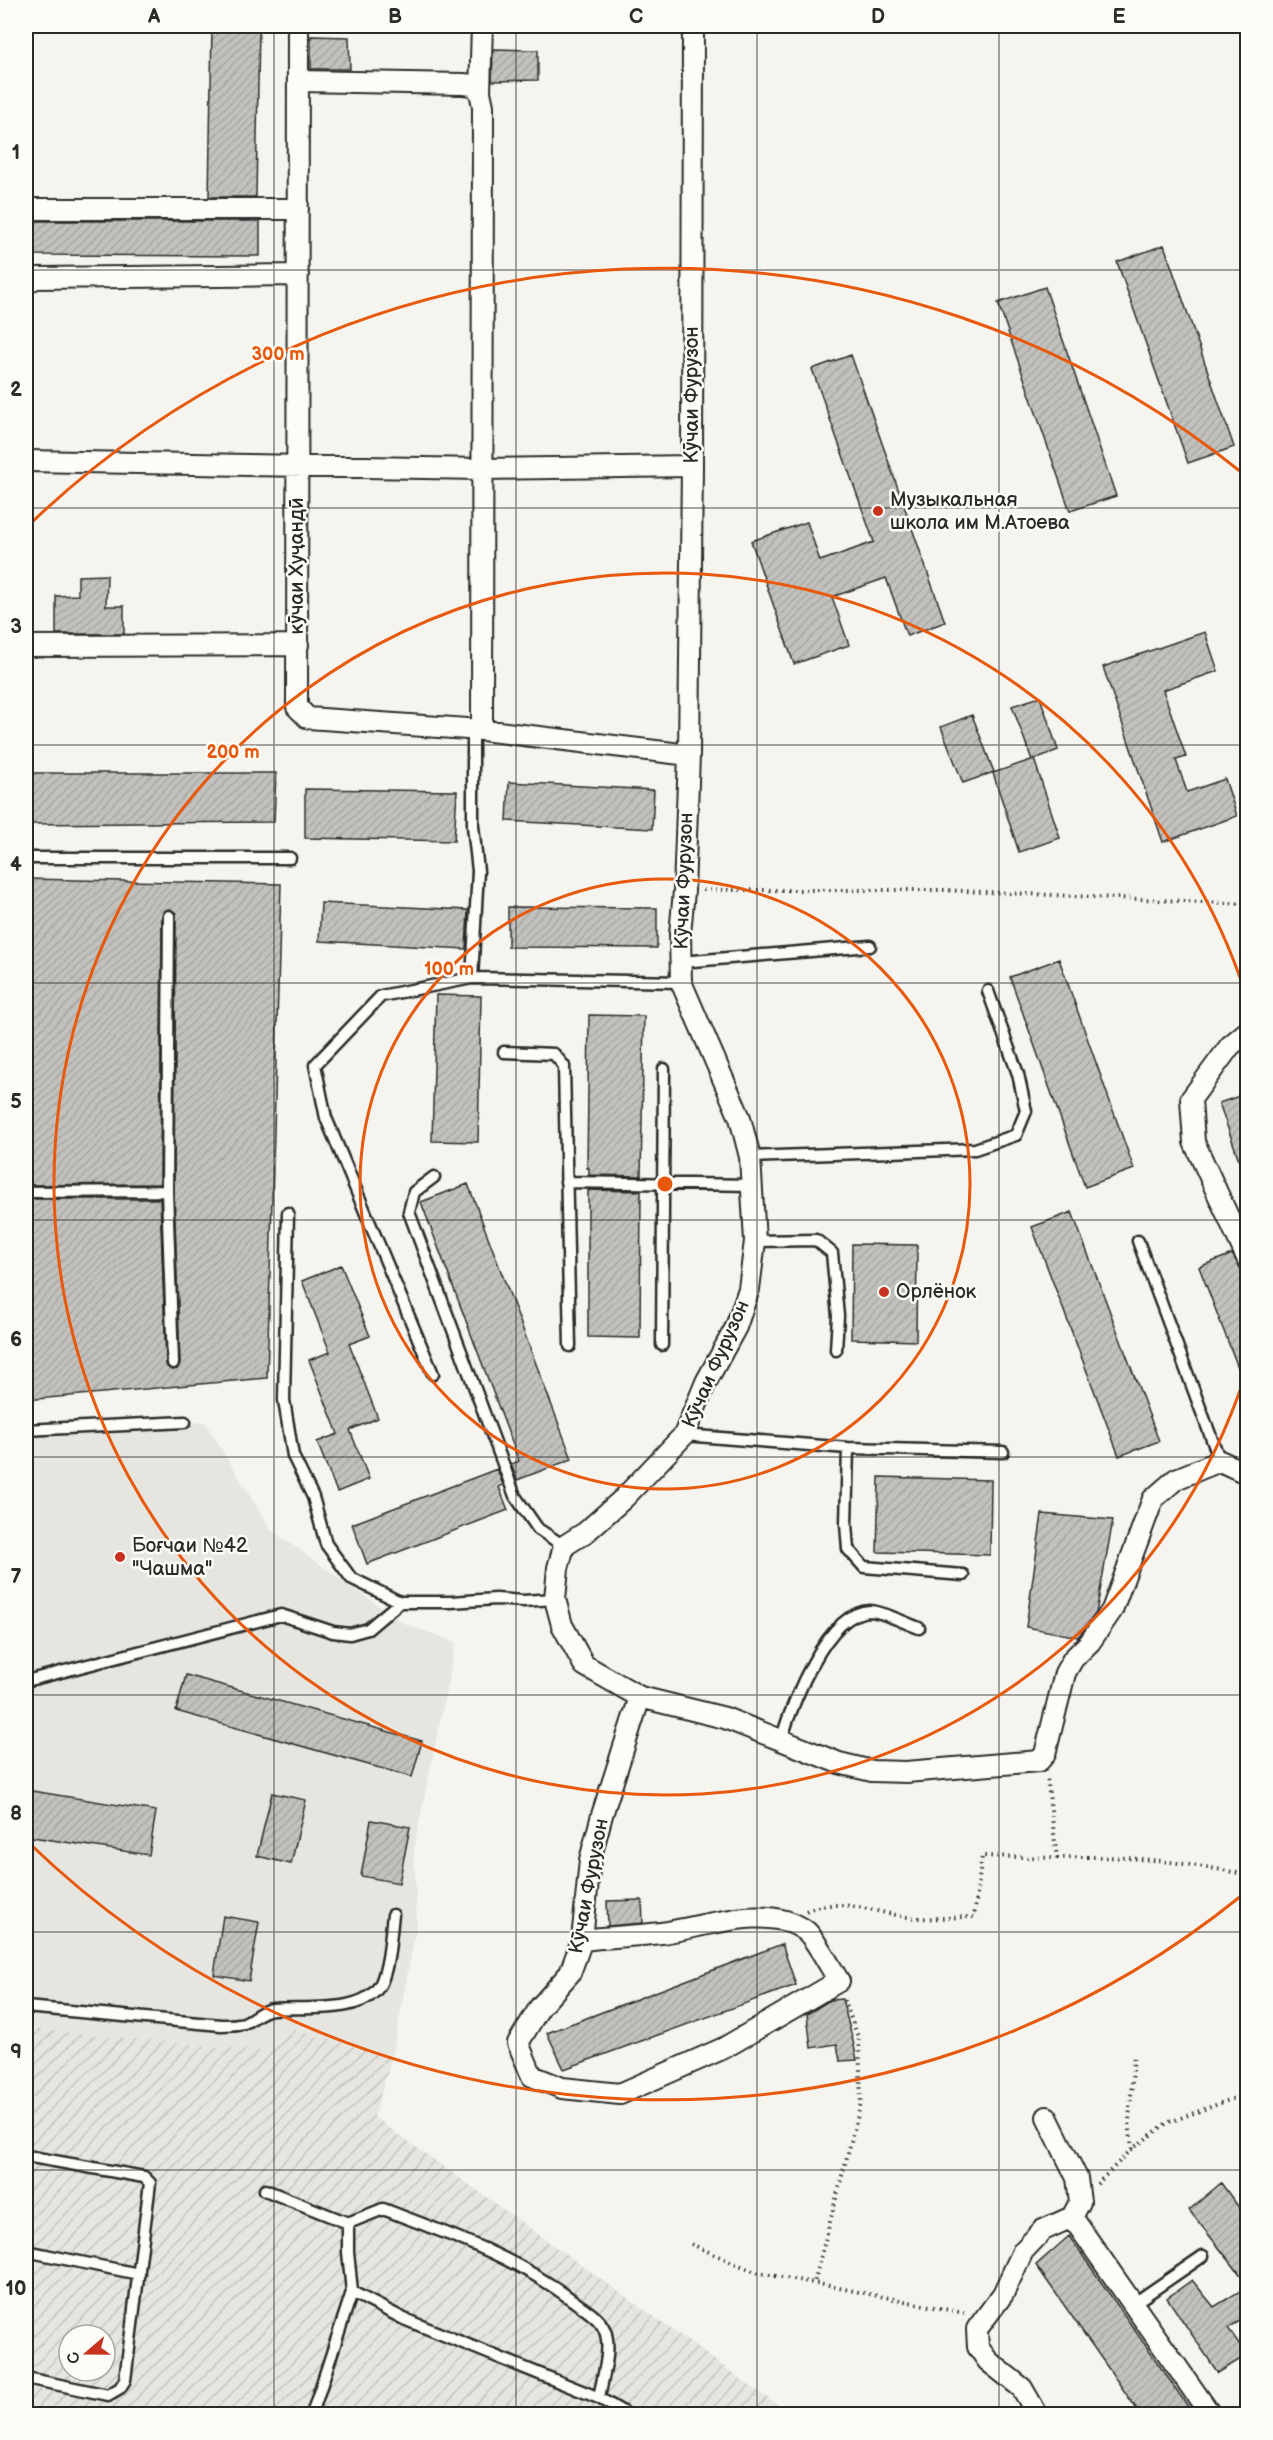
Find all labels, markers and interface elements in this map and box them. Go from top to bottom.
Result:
text: A [147,5,161,29]
text: B [388,5,402,29]
text: C [629,5,643,29]
text: D [871,5,885,29]
text: E [1113,5,1126,29]
text: 1 [12,141,20,165]
street label: Кӯчаи Фурузон [680,326,704,464]
text: 300 m [251,344,305,365]
text: 2 [10,378,22,402]
place label: Музыкальная школа им М.Атоева [890,488,1070,535]
street label: кӯчаи Хуҷандӣ [285,498,309,634]
marker: Музыкальная школа им М.Атоева [871,504,885,518]
text: 3 [10,615,22,639]
text: 200 m [206,742,260,763]
street label: Кӯчаи Фурузон [670,812,698,950]
text: 4 [10,853,22,877]
text: 100 m [424,959,474,980]
text: 5 [10,1090,22,1114]
centre of rings [655,1174,675,1194]
place label: Орлёнок [896,1280,977,1304]
marker: Орлёнок [877,1285,891,1299]
street label: Кӯчаи Фурузон [677,1296,755,1432]
text: 6 [10,1328,22,1352]
place label: Боғчаи №42 "Чашма" [132,1534,248,1581]
marker: Боғчаи №42 "Чашма" [113,1550,127,1564]
text: 7 [10,1565,22,1589]
text: 8 [10,1802,22,1826]
street label: Кӯчаи Фурузон [564,1816,614,1956]
text: 9 [10,2040,22,2064]
text: 10 [6,2277,26,2301]
north arrow [57,2323,117,2383]
text: С [63,2349,85,2366]

